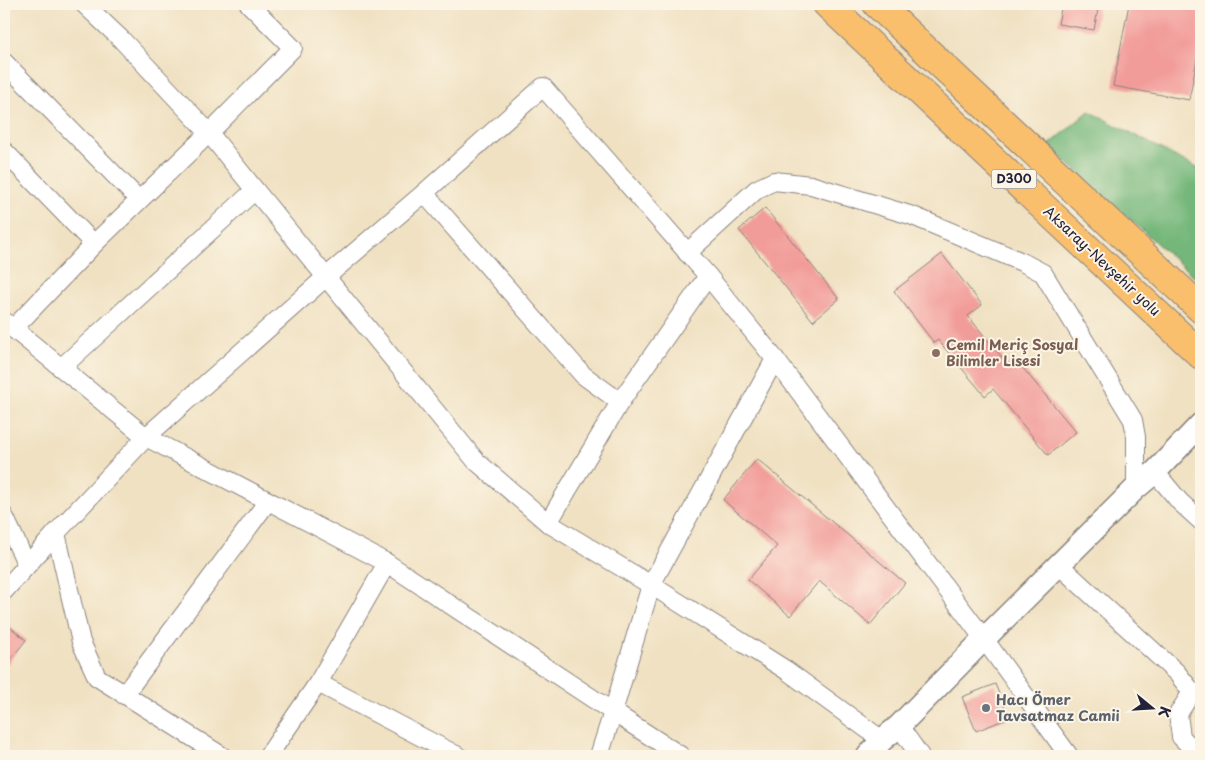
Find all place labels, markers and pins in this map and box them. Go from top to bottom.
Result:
place label: Cemil Meriç Sosyal Bilimler Lisesi [946,334,1078,371]
marker: Cemil Meriç Sosyal Bilimler Lisesi [930,347,942,359]
place label: Hacı Ömer Tavsatmaz Camii [996,689,1120,726]
marker: Hacı Ömer Tavsatmaz Camii [980,702,992,714]

